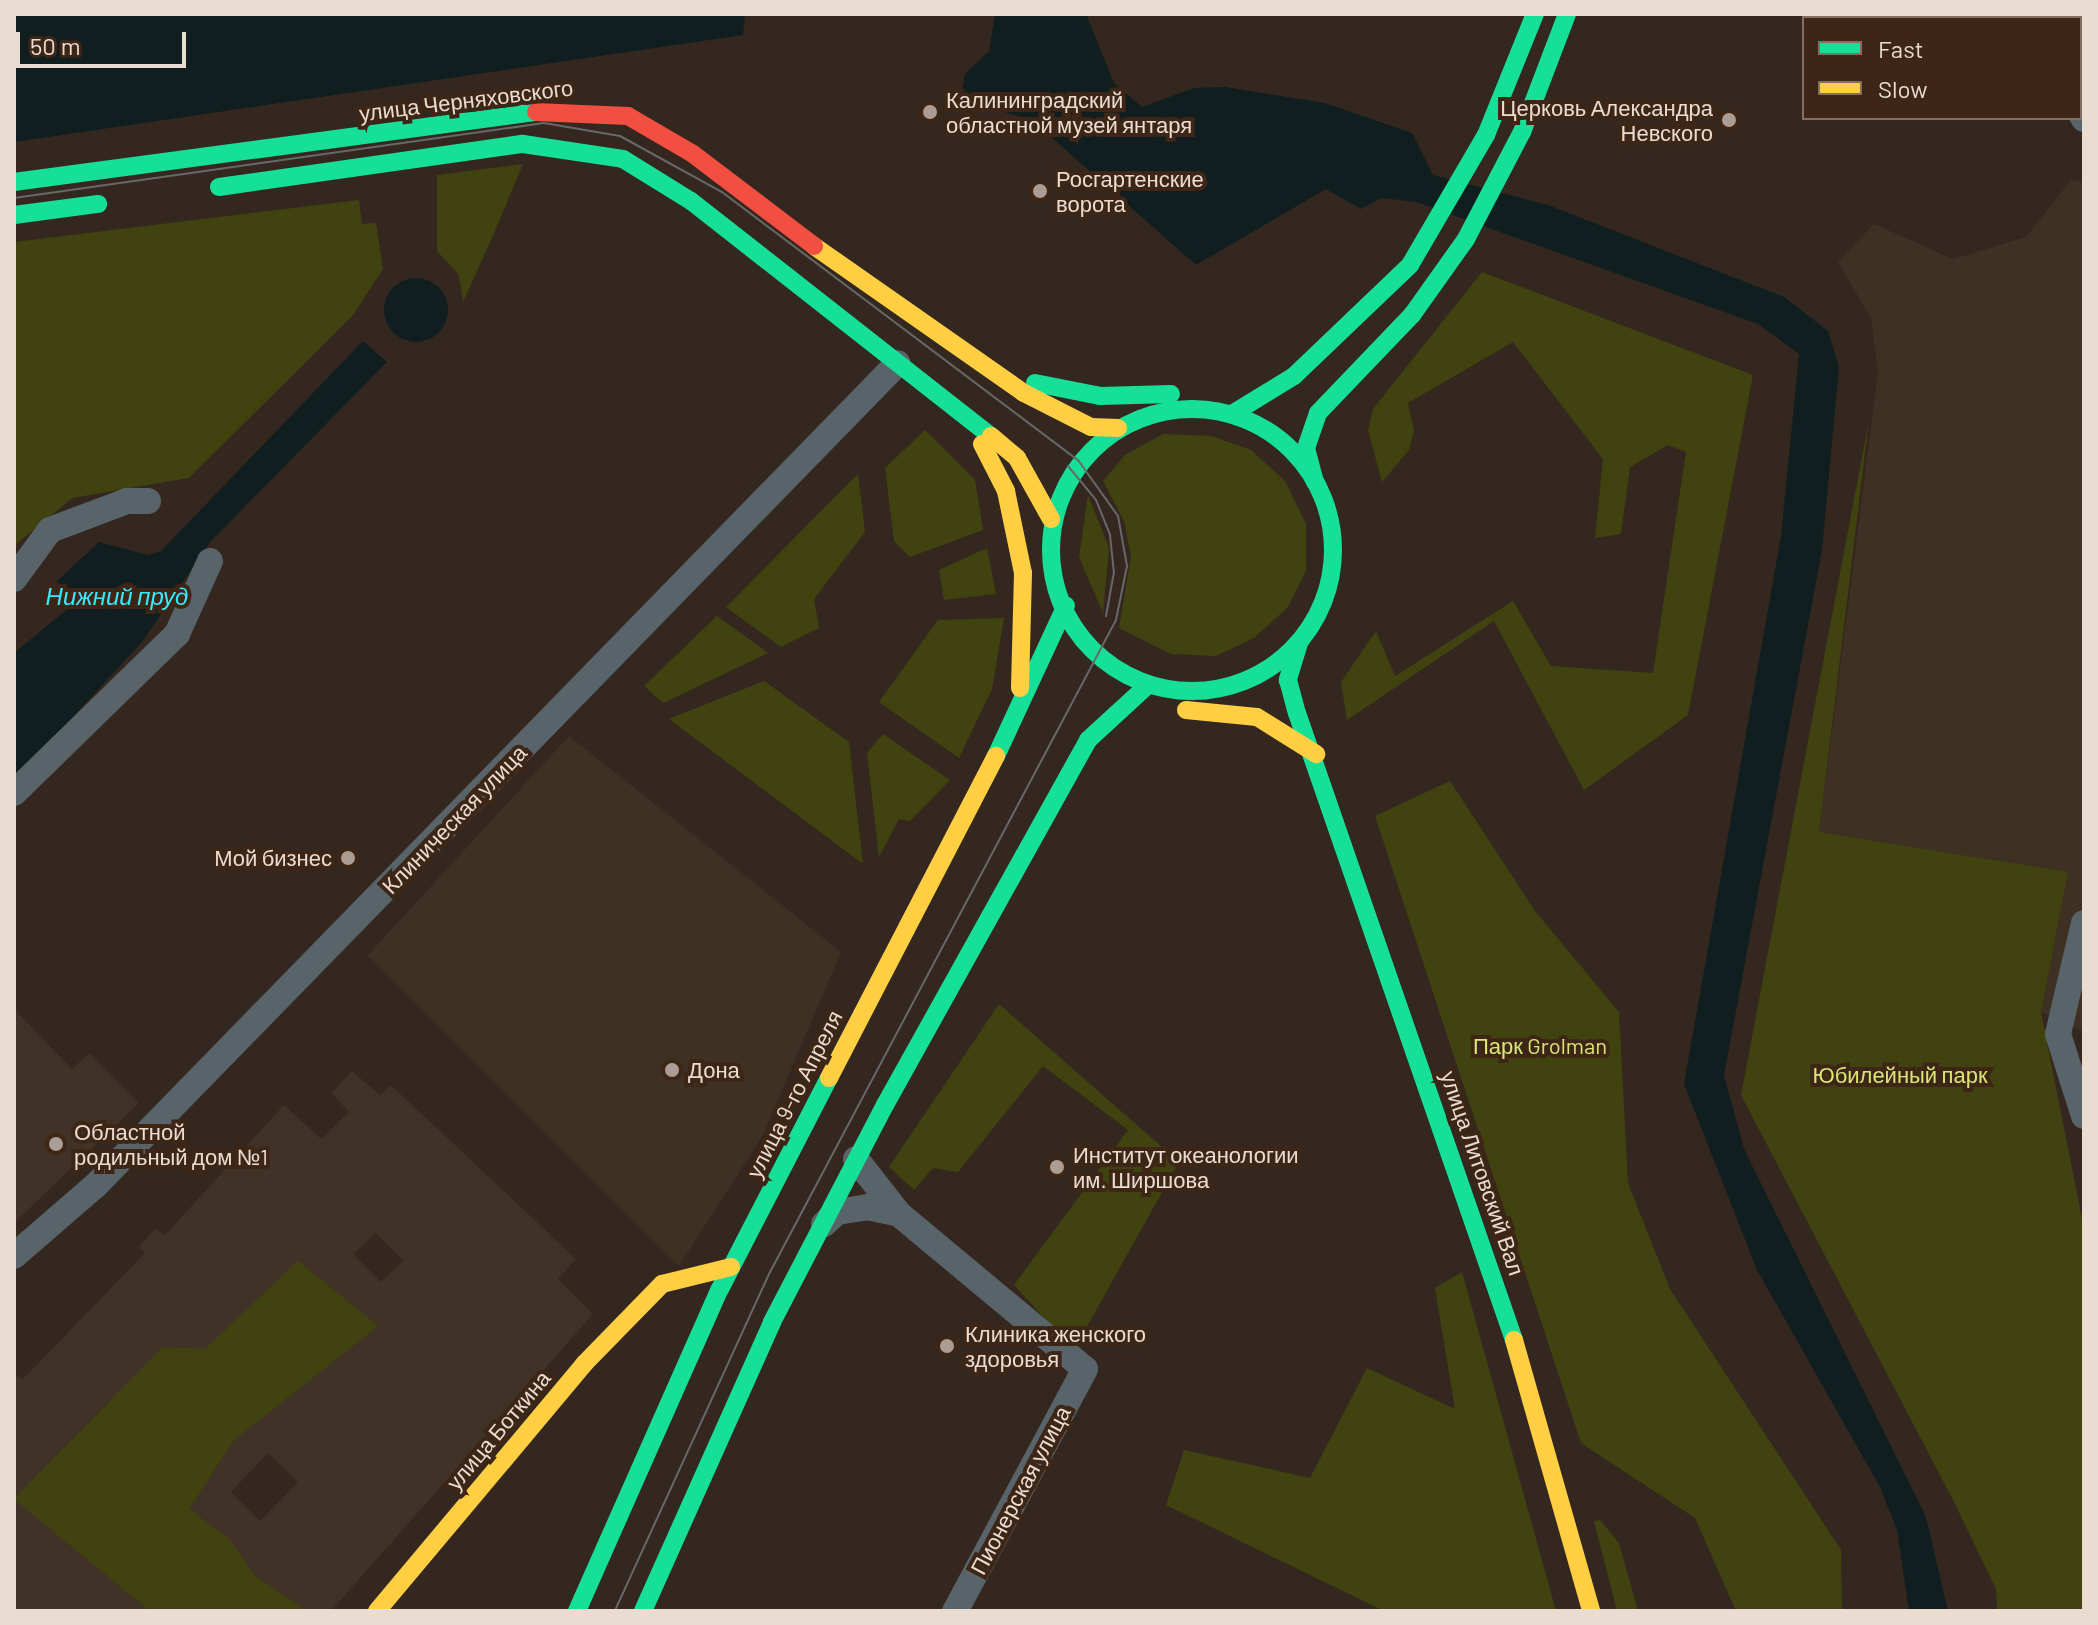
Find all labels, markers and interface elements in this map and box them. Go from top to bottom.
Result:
scale bar [20,16,190,66]
legend [1802,16,2082,120]
text: 50 m [30,31,81,60]
text: Fast [1878,34,1923,63]
street label: улица Черняховского [358,74,574,126]
text: Slow [1878,74,1927,103]
place label: Калининградский областной музей янтаря [946,86,1192,138]
place label: Церковь Александра Невского [1500,94,1713,146]
marker: Калининградский областной музей янтаря [921,103,939,121]
marker: Церковь Александра Невского [1720,111,1738,129]
place label: Росгартенские ворота [1056,165,1204,216]
marker: Росгартенские ворота [1031,182,1049,200]
water label: Нижний пруд [46,582,188,610]
street label: Клиническая улица [376,739,532,899]
place label: Мой бизнес [214,845,332,871]
marker: Мой бизнес [339,849,357,867]
street label: улица 9-го Апреля [740,1006,848,1182]
park label: Парк Grolman [1473,1033,1607,1059]
place label: Дона [688,1057,740,1083]
marker: Дона [663,1061,681,1079]
park label: Юбилейный парк [1812,1062,1988,1088]
street label: улица Литовский Вал [1436,1067,1530,1279]
place label: Областной родильный дом №1 [74,1118,268,1170]
marker: Областной родильный дом №1 [45,1133,67,1155]
place label: Институт океанологии им. Ширшова [1073,1141,1299,1192]
marker: Институт океанологии им. Ширшова [1048,1158,1066,1176]
place label: Клиника женского здоровья [965,1320,1146,1372]
marker: Клиника женского здоровья [936,1335,958,1357]
street label: улица Боткина [441,1365,555,1495]
street label: Пионерская улица [964,1401,1076,1579]

